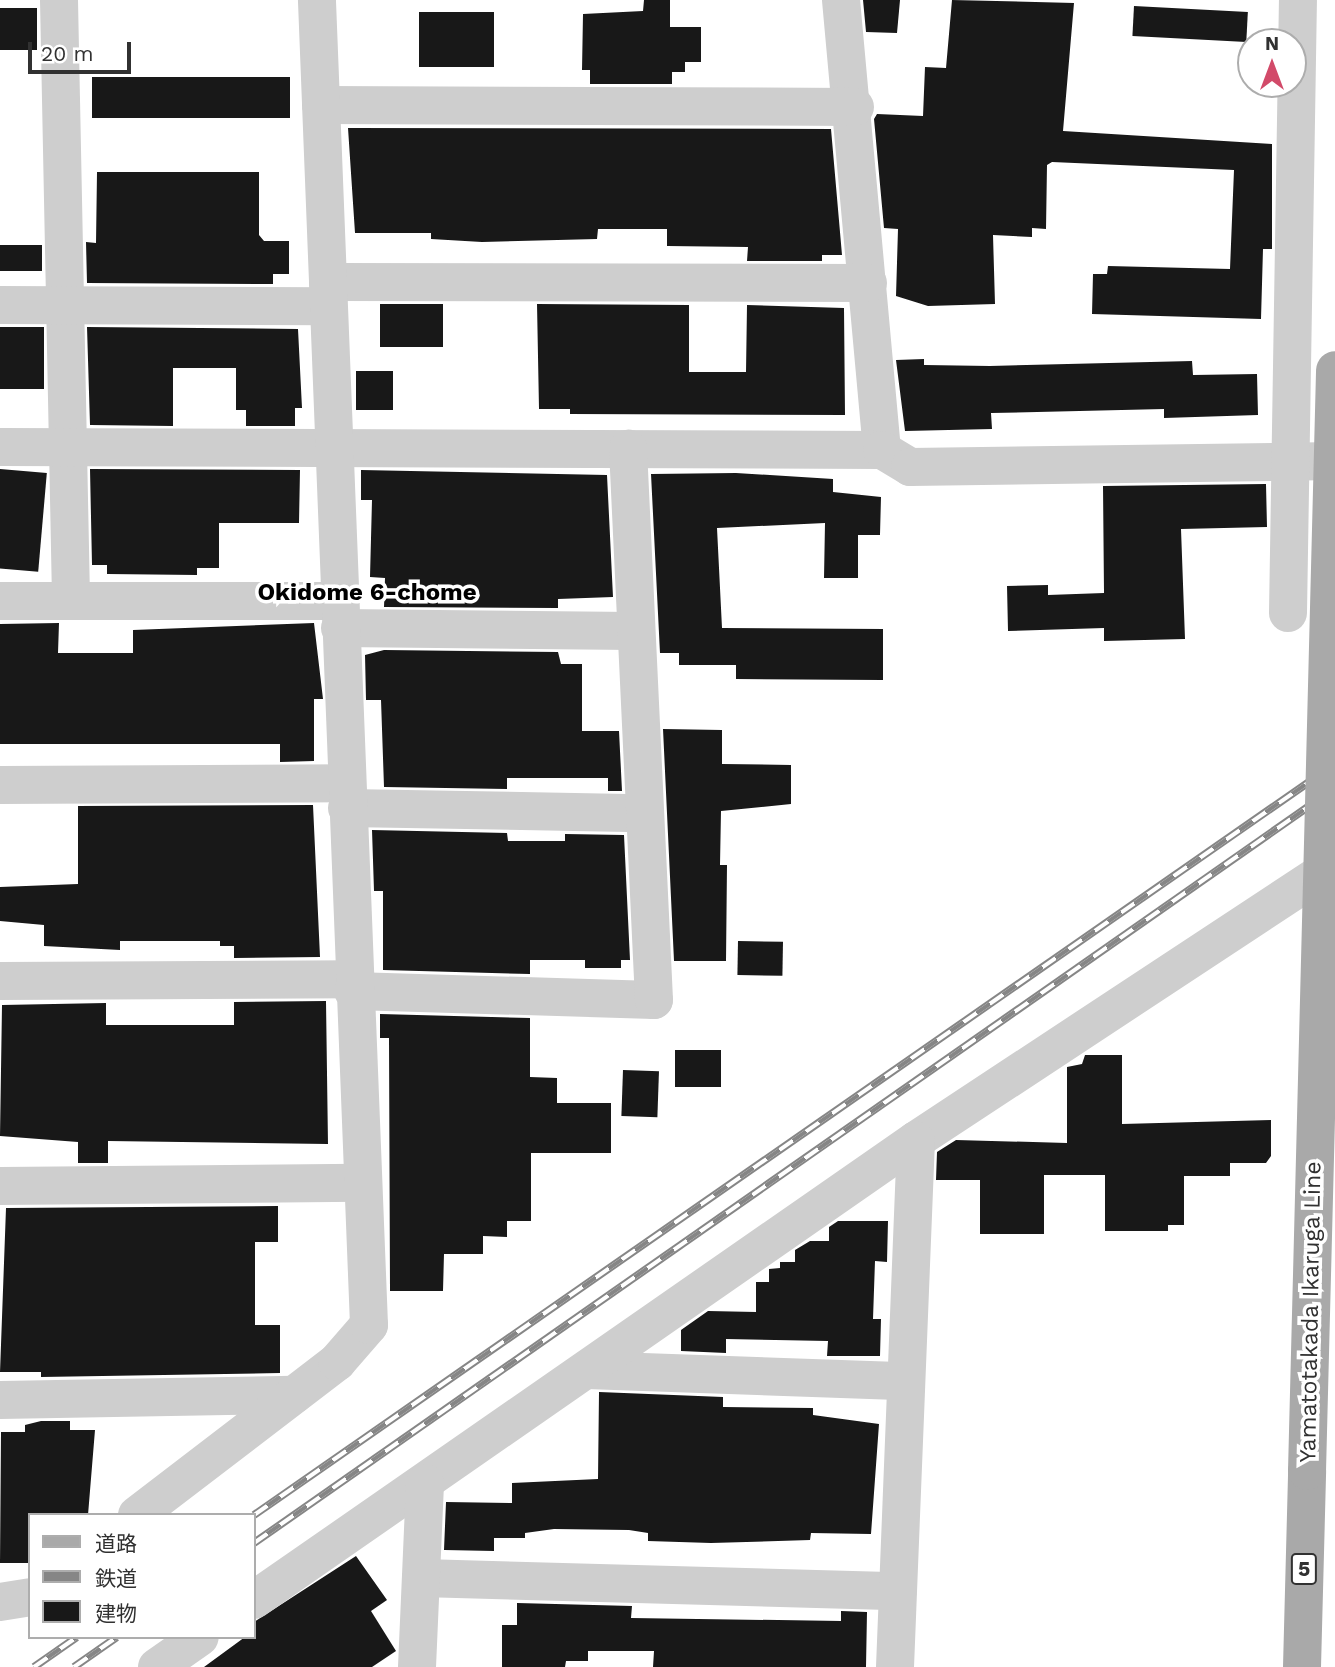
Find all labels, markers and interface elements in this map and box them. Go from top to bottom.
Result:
scale bar [32,28,135,72]
north arrow [1237,28,1307,98]
text: N [1265,32,1279,55]
text: 20 m [41,41,93,66]
district label: Okidome 6-chome [257,579,477,607]
street label: Yamatotakada Ikaruga Line [1295,1161,1327,1463]
legend [28,1513,256,1639]
text: 道路 [95,1531,137,1556]
road number: 5 [1290,1552,1318,1586]
text: 鉄道 [95,1566,137,1591]
text: 建物 [95,1601,137,1626]

